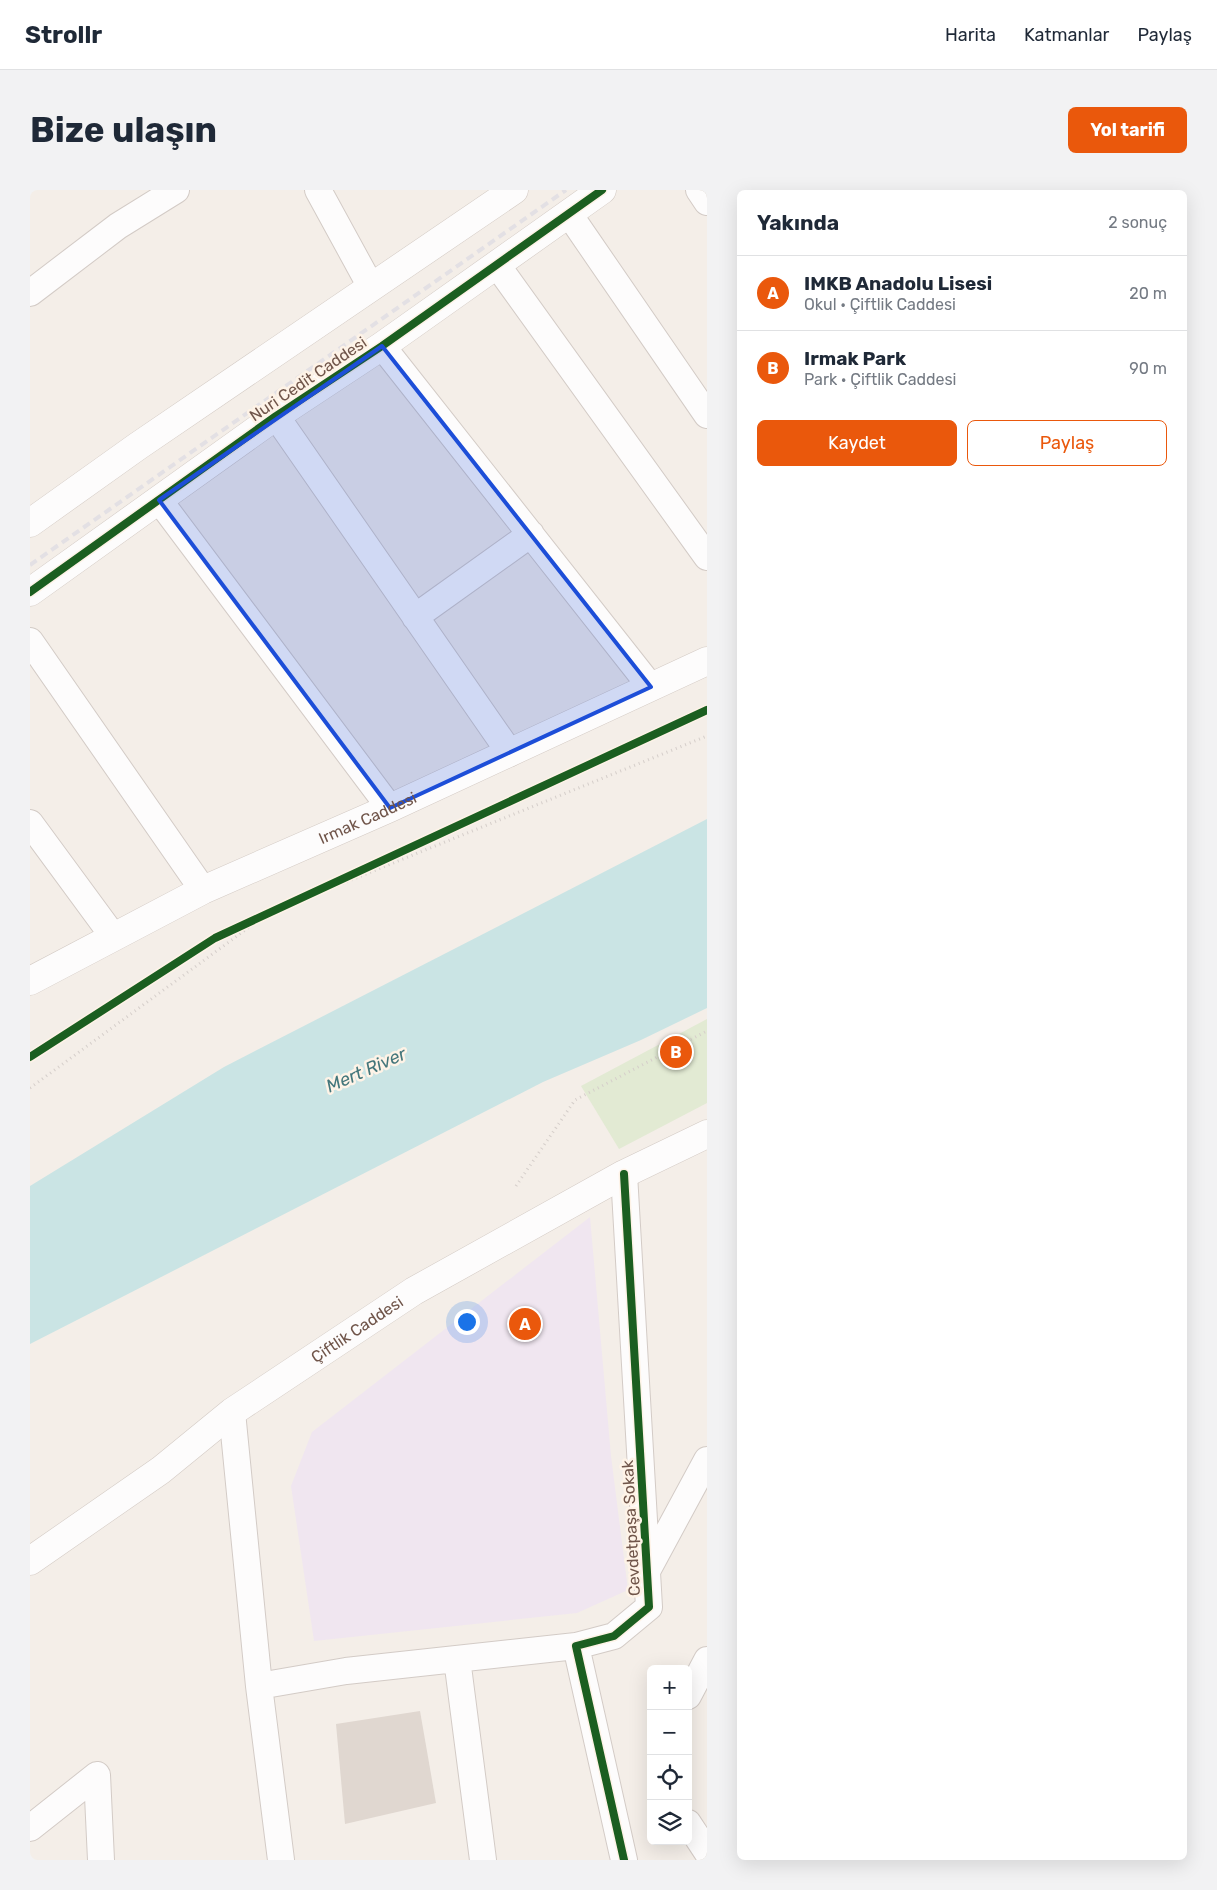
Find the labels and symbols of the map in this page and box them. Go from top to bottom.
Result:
street label: Nuri Cedit Caddesi [246,333,370,425]
street label: Irmak Caddesi [315,788,419,848]
pin: B [660,1033,692,1071]
water label: Mert River [323,1042,410,1097]
street label: Çiftlik Caddesi [307,1292,406,1366]
pin: A [509,1305,541,1343]
your location [454,1309,480,1335]
street label: Cevdetpaşa Sokak [618,1459,644,1596]

